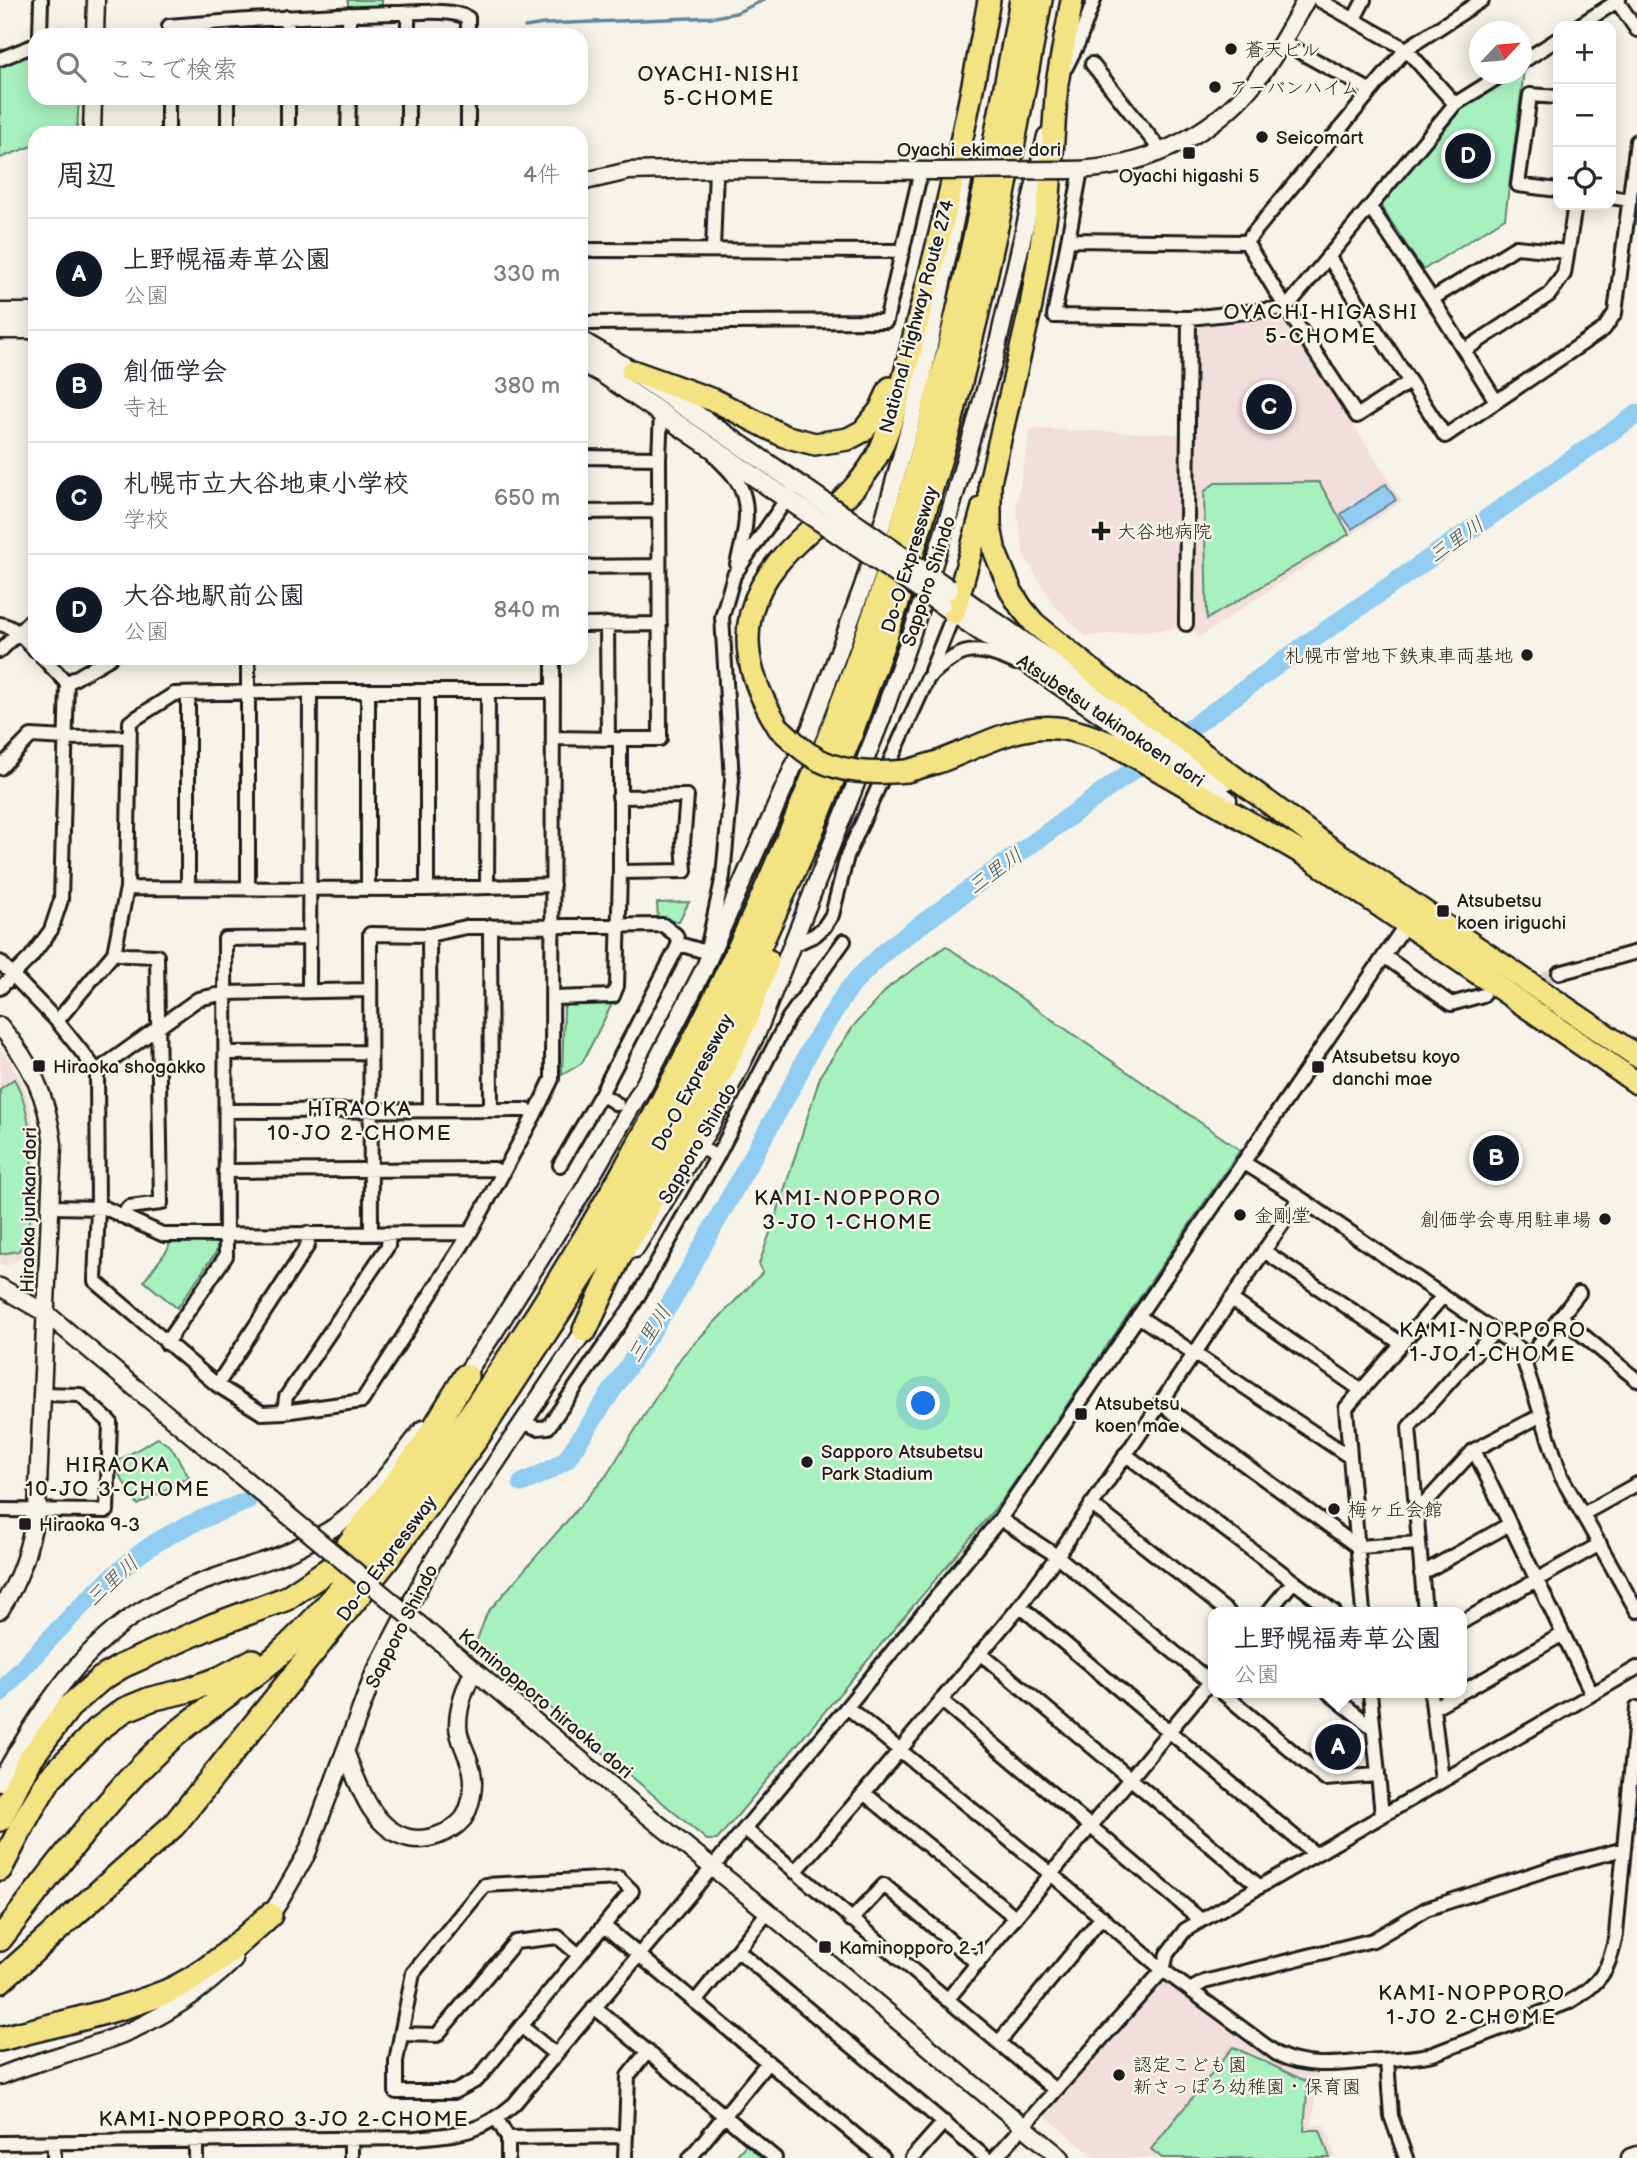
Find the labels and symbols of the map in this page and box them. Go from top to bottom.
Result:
north arrow [1469,21,1532,84]
place label: 蒼天ビル [1245,39,1321,62]
marker: 蒼天ビル [1223,41,1239,57]
district label: OYACHI-NISHI 5-CHOME [637,62,801,111]
place label: アーバンハイム [1229,77,1360,100]
marker: アーバンハイム [1207,79,1223,95]
place label: Seicomart [1276,127,1364,150]
marker: Seicomart [1254,129,1270,145]
pin: D [1445,130,1491,182]
street label: Oyachi ekimae dori [897,139,1061,162]
marker: Oyachi higashi 5 [1181,145,1197,161]
place label: Oyachi higashi 5 [1119,165,1259,188]
street label: National Highway Route 274 [875,197,960,436]
district label: OYACHI-HIGASHI 5-CHOME [1223,300,1419,349]
pin: C [1246,381,1292,433]
street label: Do-O Expressway [877,483,944,635]
water label: 三里川 [1423,512,1489,569]
street label: Sapporo Shindo [897,513,961,650]
marker: 大谷地病院 [1091,521,1111,541]
place label: 大谷地病院 [1117,521,1212,544]
place label: 札幌市営地下鉄東車両基地 [1285,645,1513,668]
marker: 札幌市営地下鉄東車両基地 [1519,647,1535,663]
street label: Atsubetsu takinokoen dori [1012,650,1208,793]
water label: 三里川 [962,843,1028,900]
place label: Atsubetsu koen iriguchi [1457,890,1566,935]
marker: Atsubetsu koen iriguchi [1435,903,1451,919]
street label: Do-O Expressway [648,1010,739,1155]
place label: Atsubetsu koyo danchi mae [1332,1046,1460,1091]
place label: Hiraoka shogakko [53,1056,206,1079]
marker: Hiraoka shogakko [31,1058,47,1074]
marker: Atsubetsu koyo danchi mae [1310,1059,1326,1075]
street label: Sapporo Shindo [654,1079,742,1208]
district label: HIRAOKA 10-JO 2-CHOME [267,1097,453,1146]
street label: Hiraoka junkan dori [17,1127,42,1293]
pin: B [1473,1132,1519,1184]
district label: KAMI-NOPPORO 3-JO 1-CHOME [754,1186,942,1235]
place label: 金剛堂 [1254,1205,1311,1228]
marker: 金剛堂 [1232,1207,1248,1223]
place label: 創価学会専用駐車場 [1420,1209,1591,1232]
marker: 創価学会専用駐車場 [1597,1211,1613,1227]
water label: 三里川 [622,1301,677,1368]
district label: KAMI-NOPPORO 1-JO 1-CHOME [1399,1318,1587,1367]
your location [906,1386,940,1420]
place label: Atsubetsu koen mae [1095,1393,1180,1438]
marker: Atsubetsu koen mae [1073,1406,1089,1422]
place label: Sapporo Atsubetsu Park Stadium [821,1441,983,1486]
district label: HIRAOKA 10-JO 3-CHOME [25,1453,211,1502]
marker: Sapporo Atsubetsu Park Stadium [799,1454,815,1470]
street label: Do-O Expressway [332,1491,442,1626]
place label: 梅ヶ丘会館 [1348,1499,1443,1522]
marker: 梅ヶ丘会館 [1326,1501,1342,1517]
place label: Hiraoka 9-3 [39,1514,140,1537]
marker: Hiraoka 9-3 [17,1516,33,1532]
water label: 三里川 [81,1551,144,1612]
street label: Sapporo Shindo [361,1561,443,1692]
street label: Kaminopporo hiraoka dori [453,1624,637,1784]
pin: A [1315,1721,1361,1773]
place label: Kaminopporo 2-1 [839,1937,984,1960]
marker: Kaminopporo 2-1 [817,1939,833,1955]
district label: KAMI-NOPPORO 1-JO 2-CHOME [1378,1981,1566,2030]
place label: 認定こども園 新さっぽろ幼稚園・保育園 [1133,2054,1361,2099]
marker: 認定こども園 新さっぽろ幼稚園・保育園 [1111,2067,1127,2083]
district label: KAMI-NOPPORO 3-JO 2-CHOME [98,2107,470,2132]

